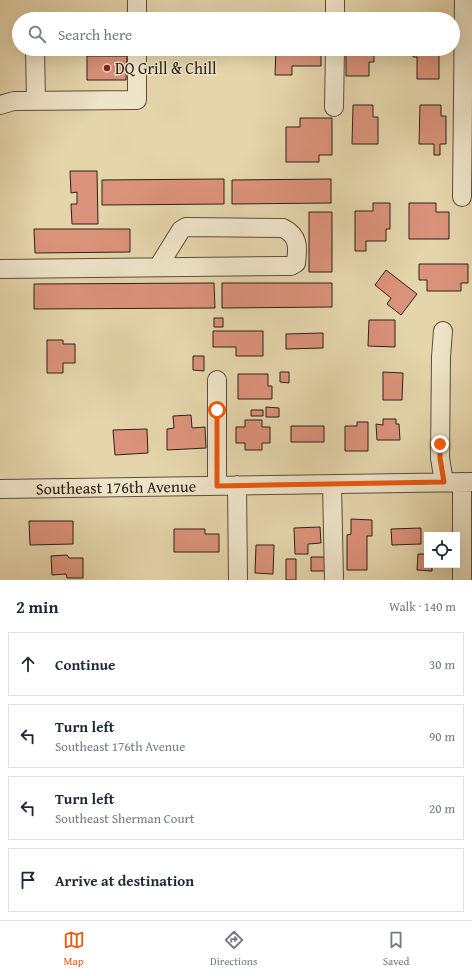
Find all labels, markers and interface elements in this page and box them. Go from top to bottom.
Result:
search box [12,12,460,56]
icon: search [26,23,48,45]
text: Search here [58,24,132,45]
place label: DQ Grill & Chill [115,56,217,80]
marker: DQ Grill & Chill [102,63,112,73]
route start [208,401,226,419]
route end [431,435,449,453]
street label: Southeast 176th Avenue [36,474,196,500]
map controls [424,532,460,568]
button: locate [424,532,460,568]
text: 2 min [16,594,58,619]
text: Walk · 140 m [389,597,456,616]
icon: ahead [17,653,39,675]
text: Continue [55,654,116,675]
text: 30 m [429,655,455,674]
text: Turn left [55,716,114,737]
icon: left [17,725,39,747]
text: 90 m [429,727,455,746]
text: Southeast 176th Avenue [55,737,185,756]
text: Turn left [55,788,114,809]
icon: left [17,797,39,819]
text: 20 m [429,799,455,818]
text: Southeast Sherman Court [55,809,194,828]
icon: arrive [17,869,39,891]
text: Arrive at destination [55,870,194,891]
tab: Map [63,929,85,969]
tab: Directions [210,929,257,969]
tab: Saved [383,929,409,969]

